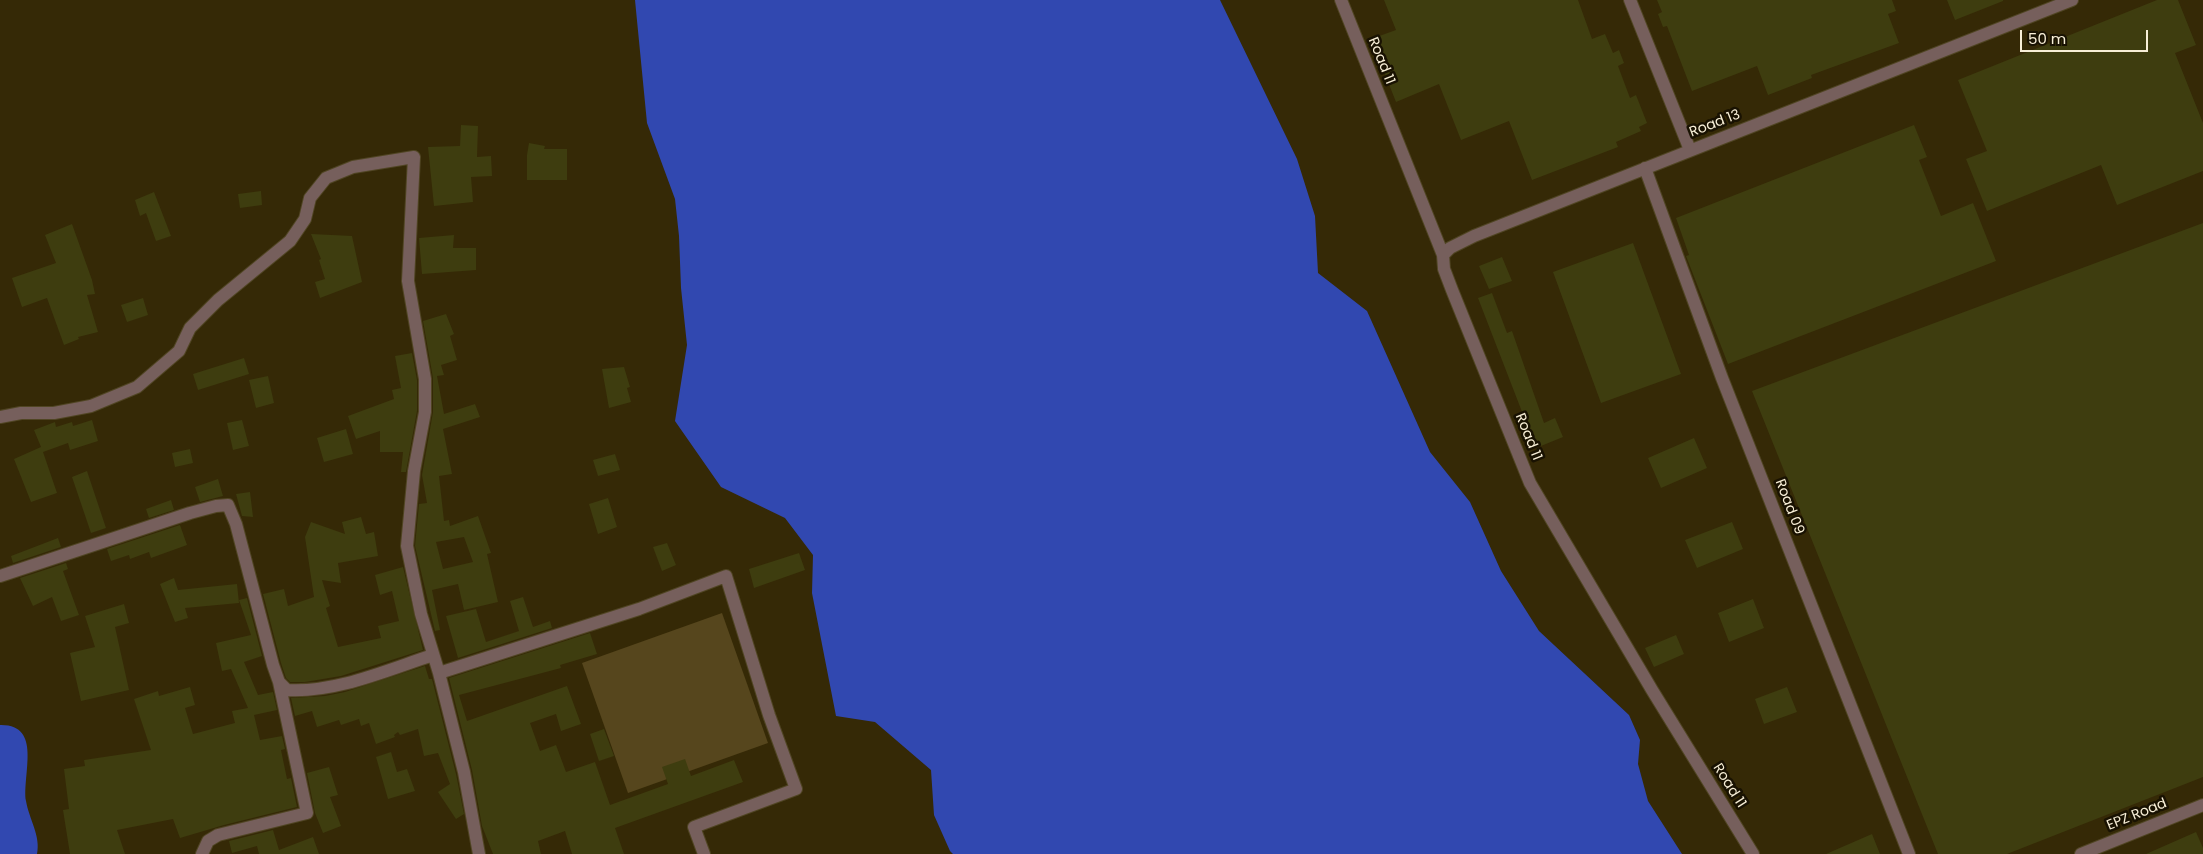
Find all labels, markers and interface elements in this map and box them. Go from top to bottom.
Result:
scale bar [2023,20,2150,52]
text: 50 m [2028,28,2066,49]
street label: Road 11 [1364,35,1398,87]
street label: Road 13 [1687,107,1743,141]
street label: Road 11 [1511,411,1545,463]
street label: Road 09 [1771,477,1807,537]
street label: Road 11 [1709,761,1749,811]
street label: EPZ Road [2105,795,2169,835]

